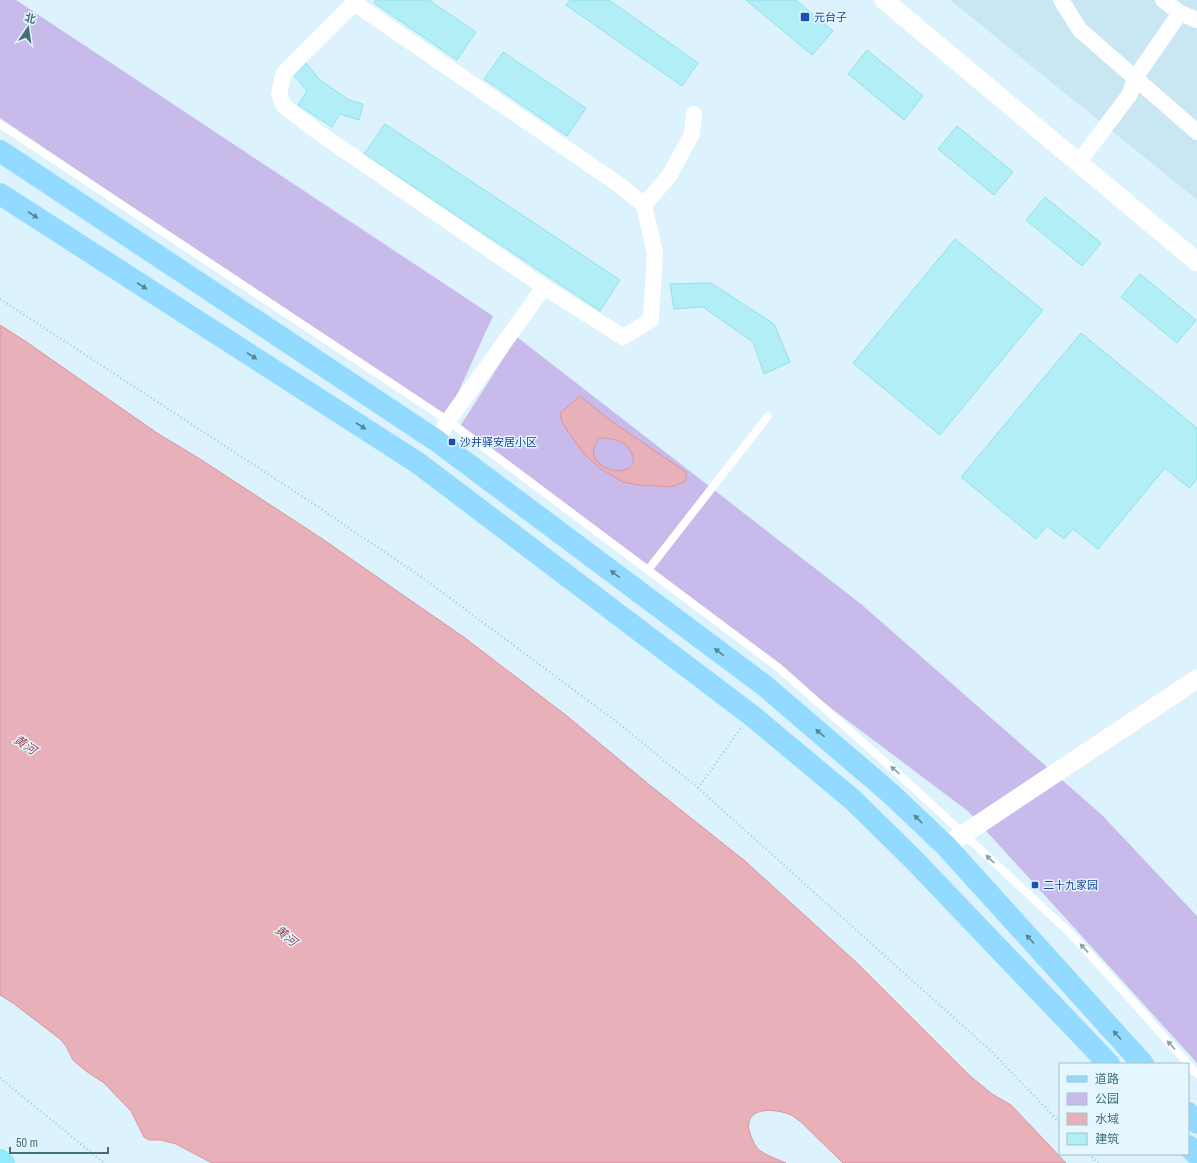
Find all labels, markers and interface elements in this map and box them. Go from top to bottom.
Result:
north arrow [8,8,48,48]
text: 北 [23,10,37,26]
place label: 元台子 [814,10,847,24]
marker: 元台子 [799,11,811,23]
one-way arrow [28,211,38,219]
one-way arrow [136,282,148,289]
one-way arrow [246,352,257,360]
one-way arrow [356,422,366,430]
place label: 沙井驿安居小区 [460,435,537,449]
marker: 沙井驿安居小区 [447,437,457,447]
one-way arrow [610,570,620,578]
one-way arrow [714,648,724,656]
one-way arrow [815,729,826,738]
water label: 黄河 [11,732,41,759]
one-way arrow [890,765,900,775]
one-way arrow [913,814,923,824]
one-way arrow [985,854,995,864]
place label: 二十九家园 [1043,878,1098,892]
marker: 二十九家园 [1030,880,1040,890]
water label: 黄河 [272,922,302,951]
one-way arrow [1025,934,1034,944]
one-way arrow [1080,944,1089,953]
one-way arrow [1112,1030,1122,1040]
one-way arrow [1166,1040,1176,1050]
legend [1059,1063,1189,1155]
text: 道路 [1095,1071,1119,1087]
text: 公园 [1095,1091,1119,1107]
text: 水域 [1095,1111,1119,1127]
scale bar [10,1129,108,1155]
text: 建筑 [1095,1131,1119,1147]
text: 50 m [16,1135,38,1151]

